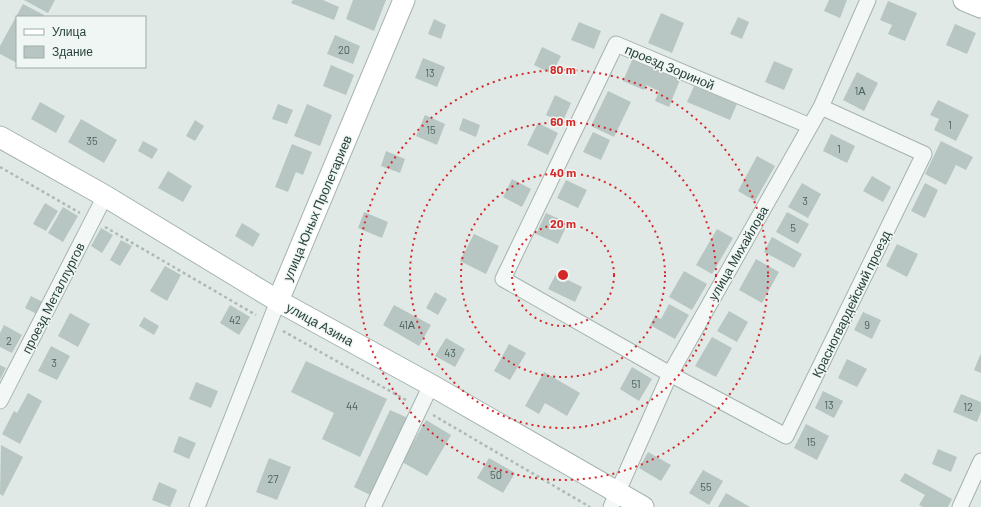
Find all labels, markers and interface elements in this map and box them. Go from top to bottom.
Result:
legend [16,16,146,68]
text: Улица [52,24,86,39]
street label: проезд Зориной [623,41,717,93]
house number: 20 [338,43,350,56]
text: Здание [52,44,93,59]
text: 80 m [550,62,576,76]
house number: 13 [425,66,435,79]
house number: 1А [854,84,866,97]
text: 60 m [550,114,576,128]
house number: 1 [948,118,952,131]
house number: 15 [426,123,436,136]
street label: улица Юных Пролетариев [279,133,355,283]
house number: 35 [86,134,98,147]
house number: 1 [837,142,841,155]
text: 40 m [550,165,576,179]
house number: 3 [802,194,808,207]
street label: улица Михайлова [705,202,772,303]
text: 20 m [550,216,576,230]
house number: 5 [790,221,796,234]
street label: Красногвардейский проезд [808,227,894,380]
street label: проезд Металлургов [18,240,88,356]
centre of rings [556,268,570,282]
street label: улица Азина [283,299,357,349]
house number: 42 [229,313,241,326]
house number: 41А [399,318,416,331]
house number: 9 [864,318,870,331]
house number: 2 [6,334,12,347]
house number: 43 [444,346,456,359]
house number: 3 [51,356,57,369]
house number: 51 [631,377,641,390]
house number: 13 [824,398,834,411]
house number: 44 [346,399,358,412]
house number: 12 [963,400,973,413]
house number: 15 [806,435,816,448]
house number: 50 [490,468,502,481]
house number: 27 [267,472,279,485]
house number: 55 [700,480,712,493]

